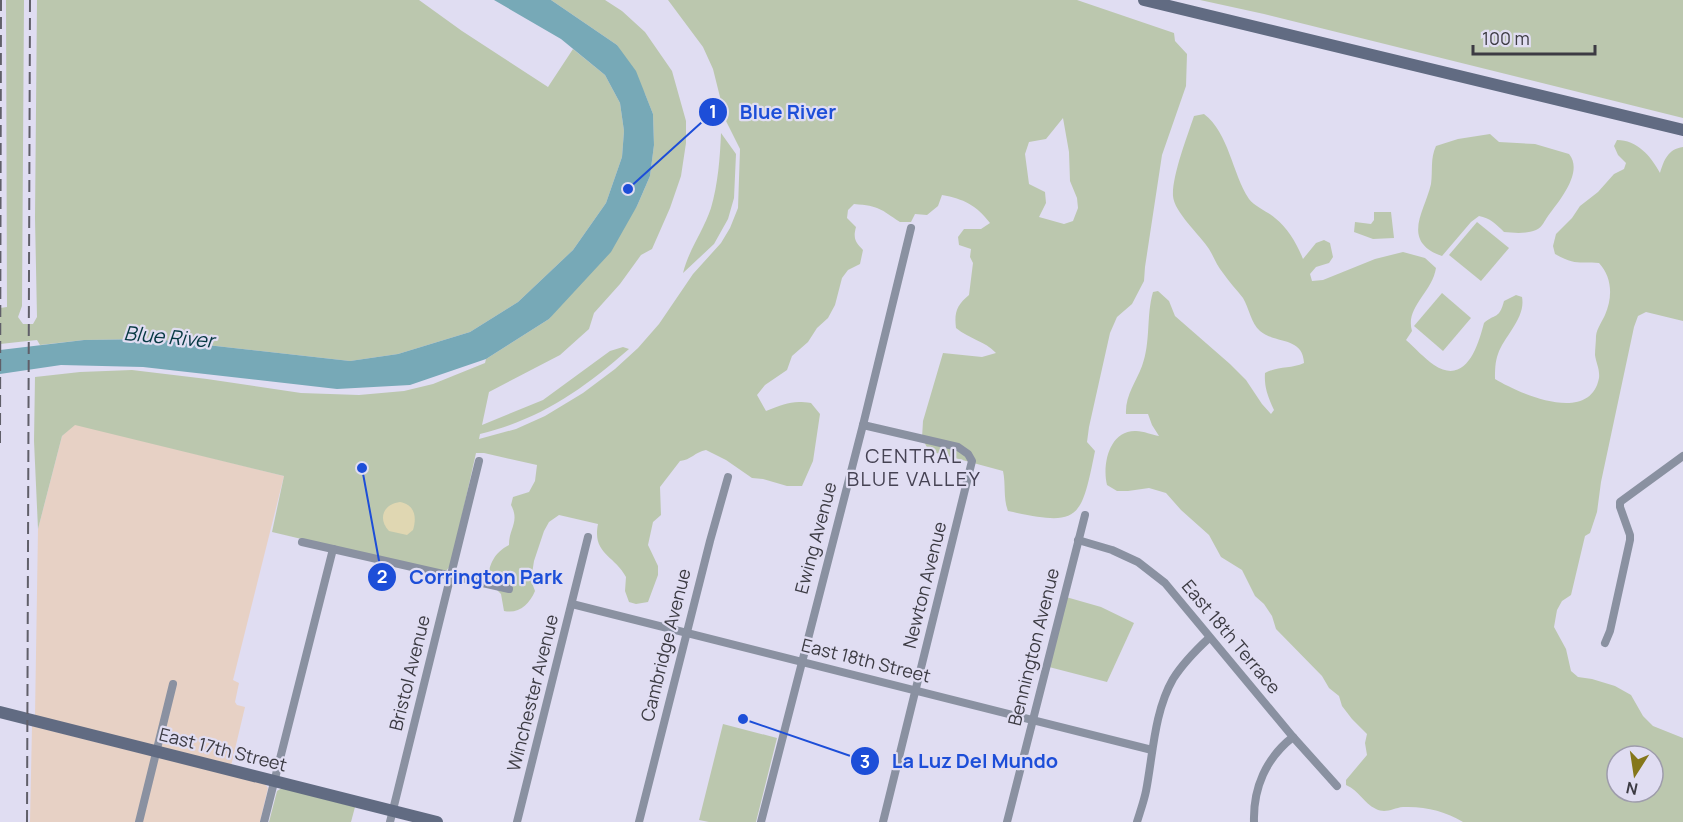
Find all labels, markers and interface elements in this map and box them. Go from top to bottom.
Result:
scale bar [1473,18,1594,56]
text: 100 m [1482,26,1530,50]
callout: Blue River [698,93,848,131]
text: Blue River [740,98,836,125]
text: 1 [709,99,717,123]
water label: Blue River [123,319,218,354]
district label: CENTRAL BLUE VALLEY [847,442,981,492]
street label: Ewing Avenue [789,479,841,596]
street label: Newton Avenue [897,519,951,651]
callout: Corrington Park [367,558,575,596]
text: Corrington Park [409,563,564,590]
text: 2 [377,564,387,588]
street label: Bennington Avenue [1002,565,1064,728]
street label: Cambridge Avenue [634,566,696,724]
street label: East 18th Terrace [1177,574,1287,699]
street label: Winchester Avenue [501,612,563,774]
street label: Bristol Avenue [383,613,435,733]
street label: East 18th Street [799,632,933,688]
street label: East 17th Street [157,722,290,777]
callout: La Luz Del Mundo [850,742,1070,780]
north arrow [1605,744,1665,804]
text: La Luz Del Mundo [892,747,1058,774]
text: 3 [860,749,870,773]
text: N [1624,777,1640,801]

